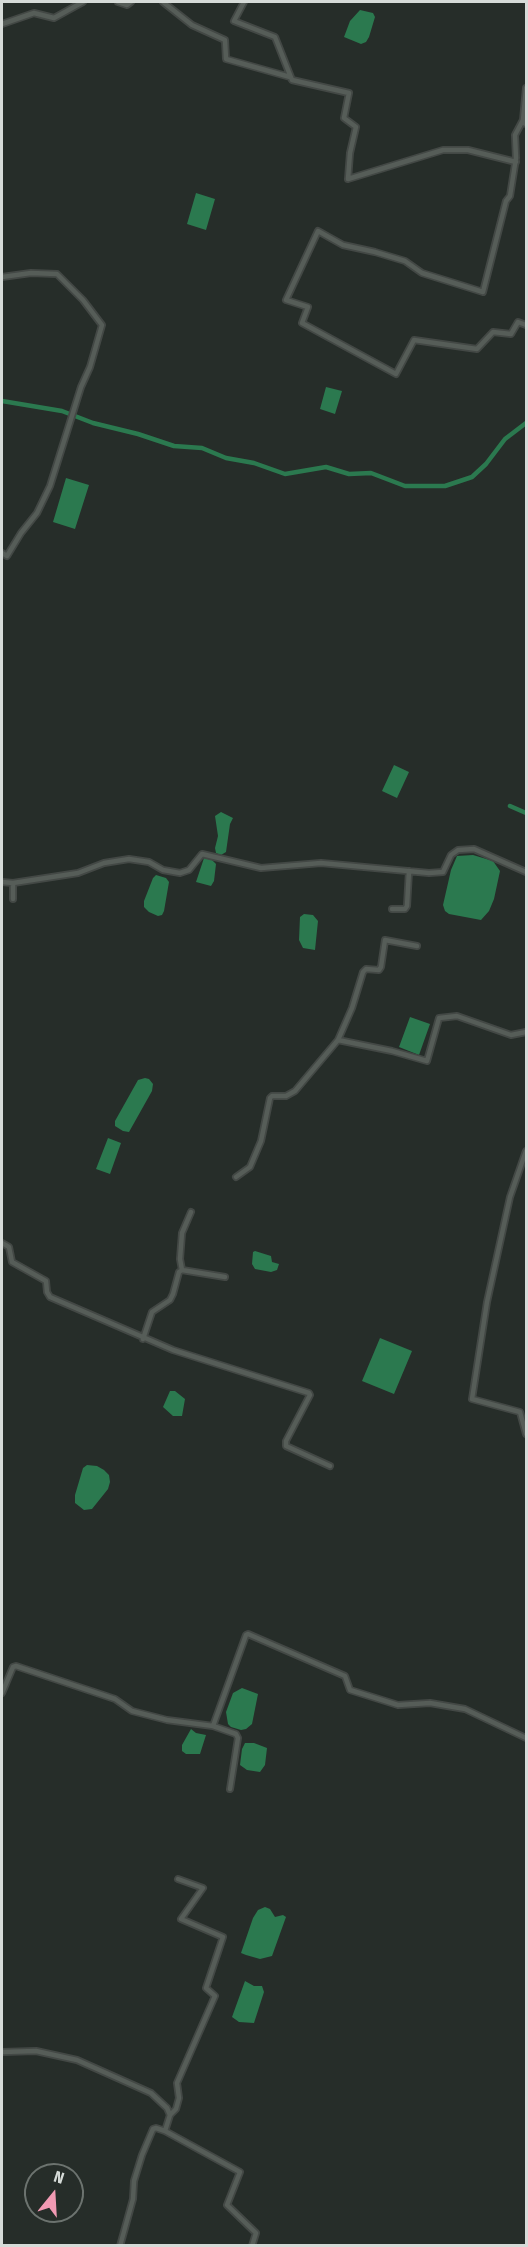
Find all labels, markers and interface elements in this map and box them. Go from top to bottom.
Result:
north arrow [24,2163,84,2223]
text: N [52,2167,67,2188]

